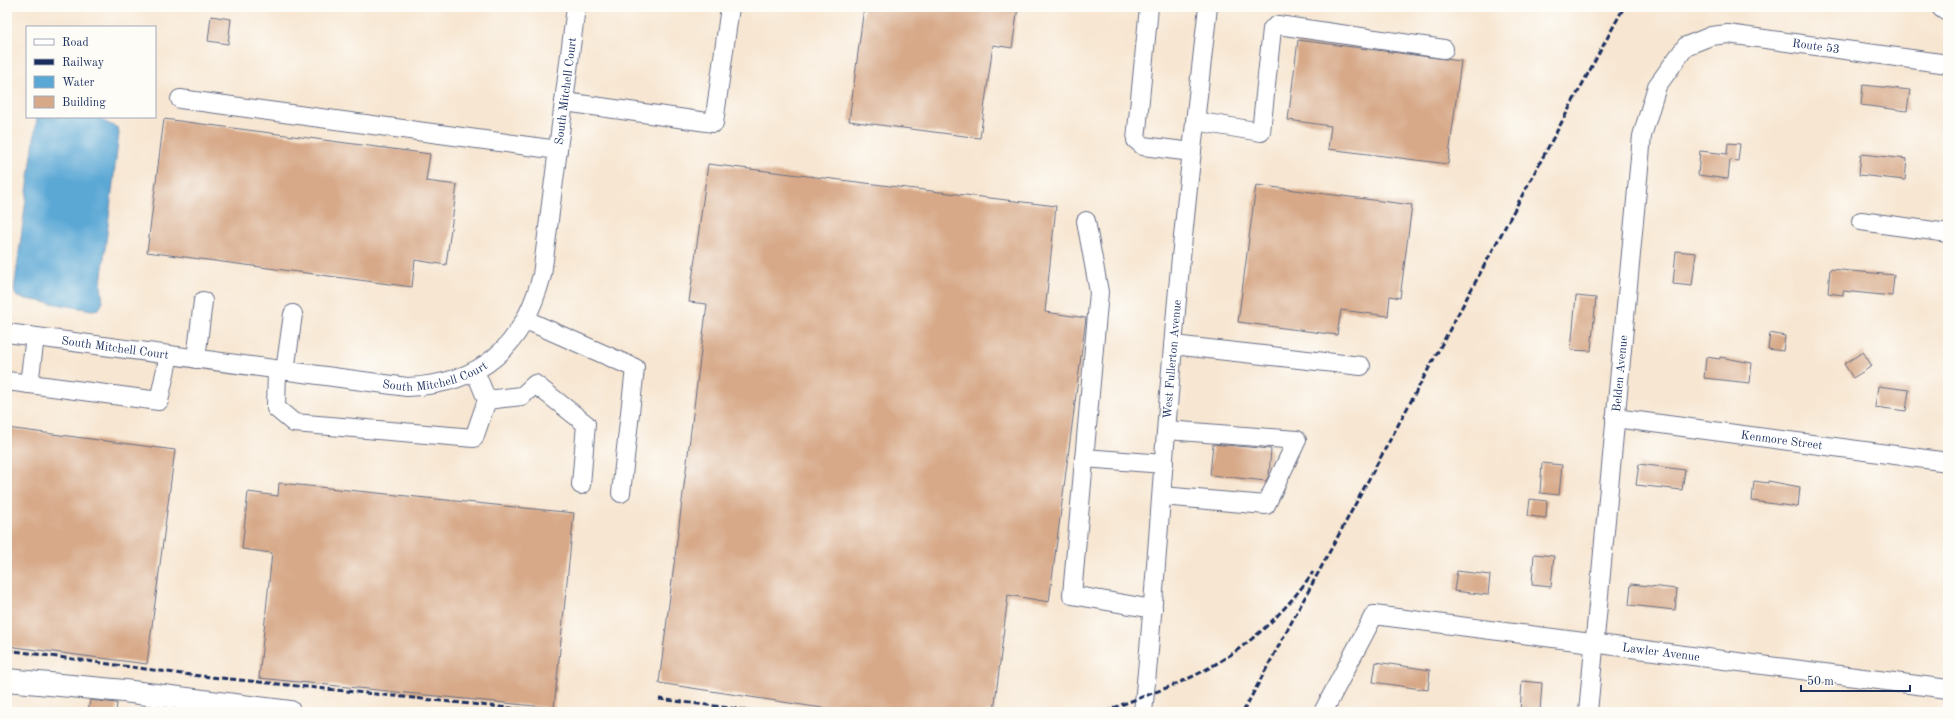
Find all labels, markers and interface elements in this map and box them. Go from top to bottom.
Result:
legend [26,26,156,118]
text: Road [62,37,89,49]
street label: South Mitchell Court [554,37,579,146]
street label: Route 53 [1791,38,1840,56]
text: Railway [62,57,105,69]
text: Water [62,77,95,89]
text: Building [62,97,106,109]
street label: West Fullerton Avenue [1162,299,1184,419]
street label: Belden Avenue [1611,334,1630,412]
street label: South Mitchell Court [60,335,169,362]
street label: South Mitchell Court [382,360,490,394]
street label: Kenmore Street [1740,430,1823,452]
street label: Lawler Avenue [1621,642,1701,664]
scale bar [1801,667,1910,693]
text: 50 m [1807,675,1834,688]

